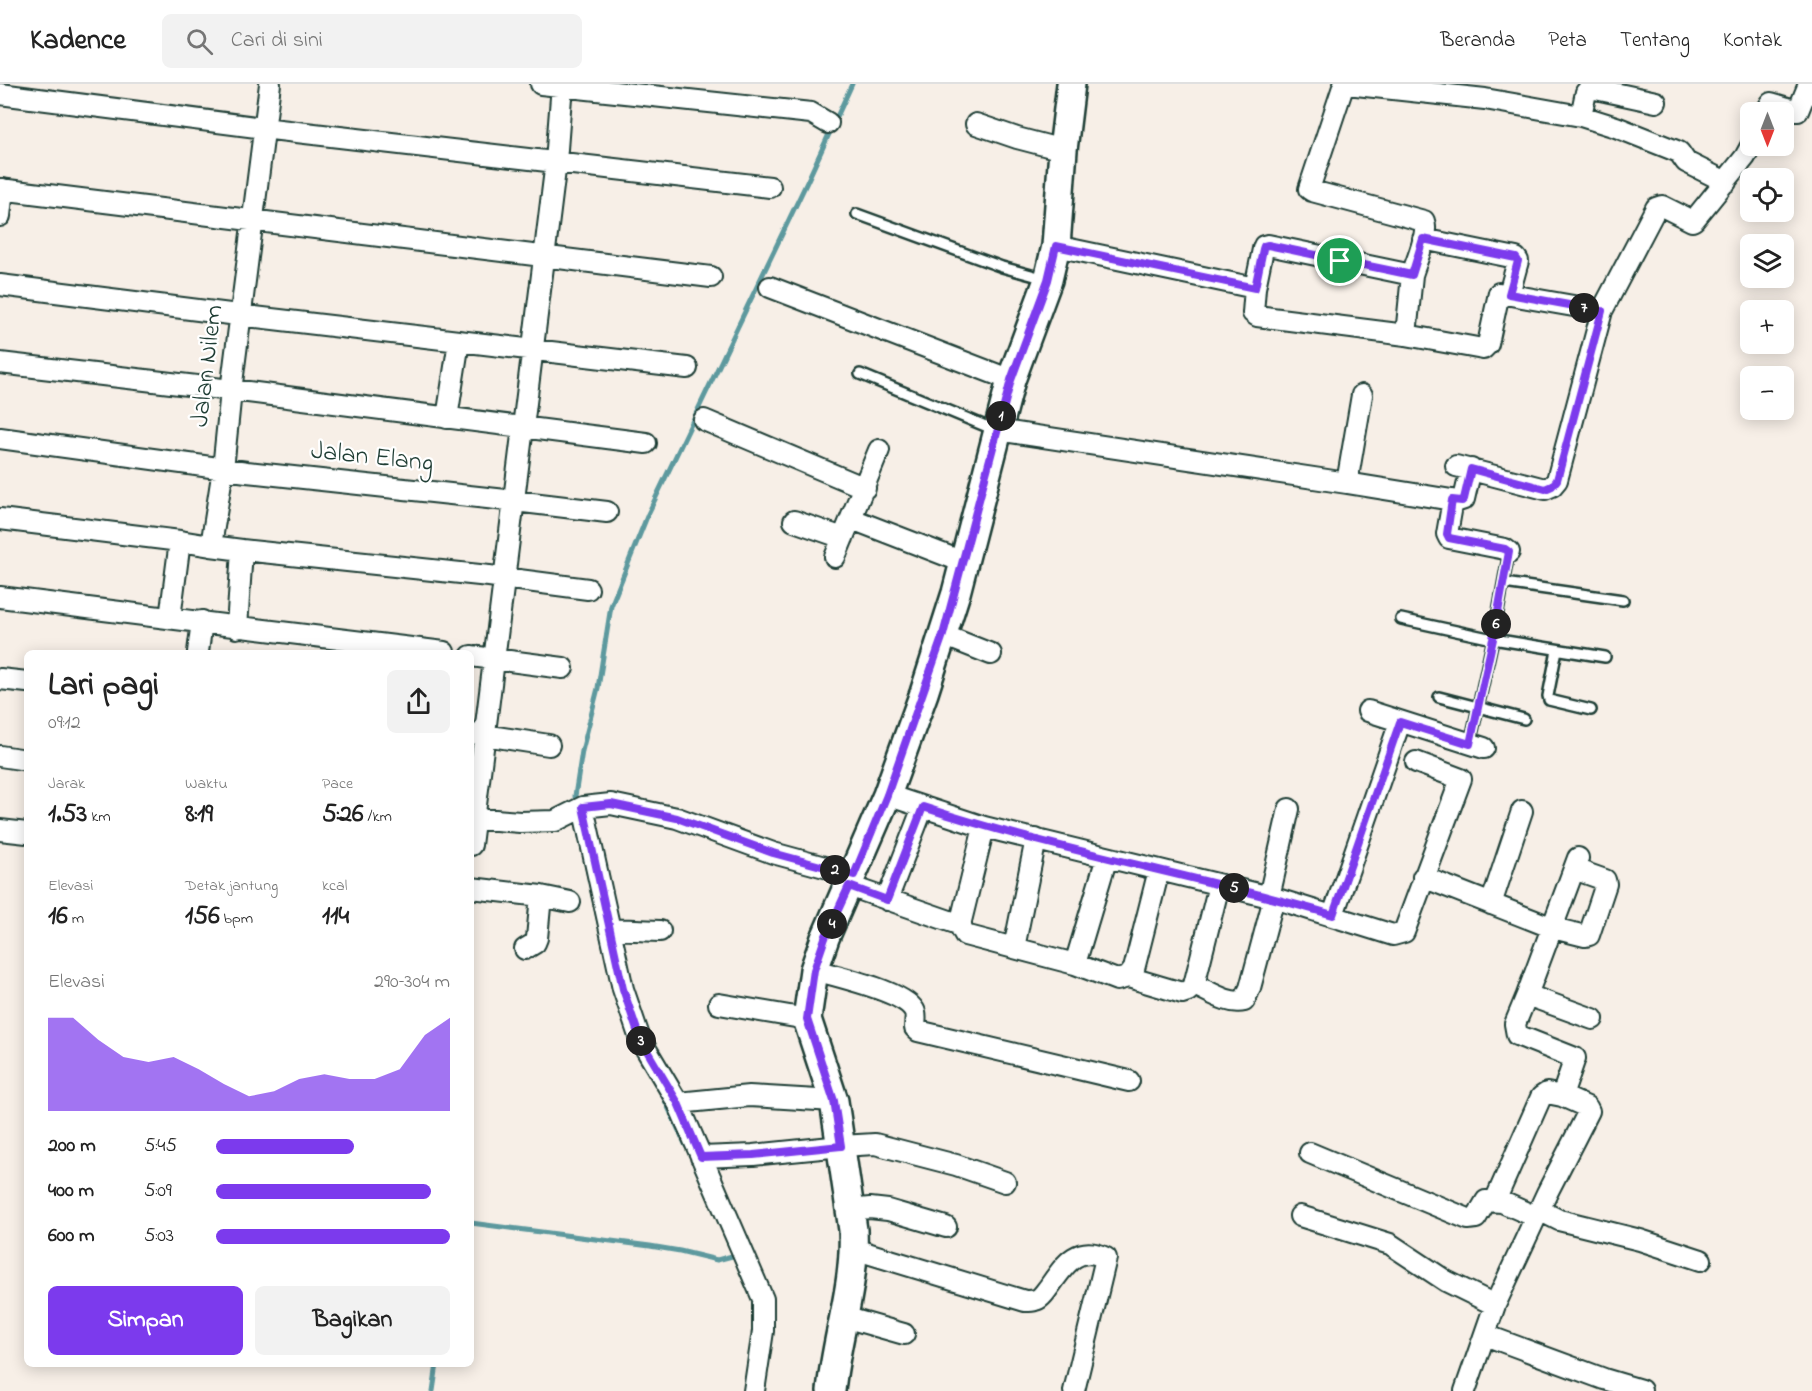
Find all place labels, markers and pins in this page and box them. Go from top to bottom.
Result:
pin [1314,235,1365,286]
pin: 7 [1569,293,1599,323]
pin: 1 [986,401,1016,431]
pin: 6 [1481,609,1511,639]
pin: 2 [820,855,850,885]
pin: 5 [1219,873,1249,903]
pin: 4 [817,909,847,939]
pin: 3 [626,1026,656,1056]

